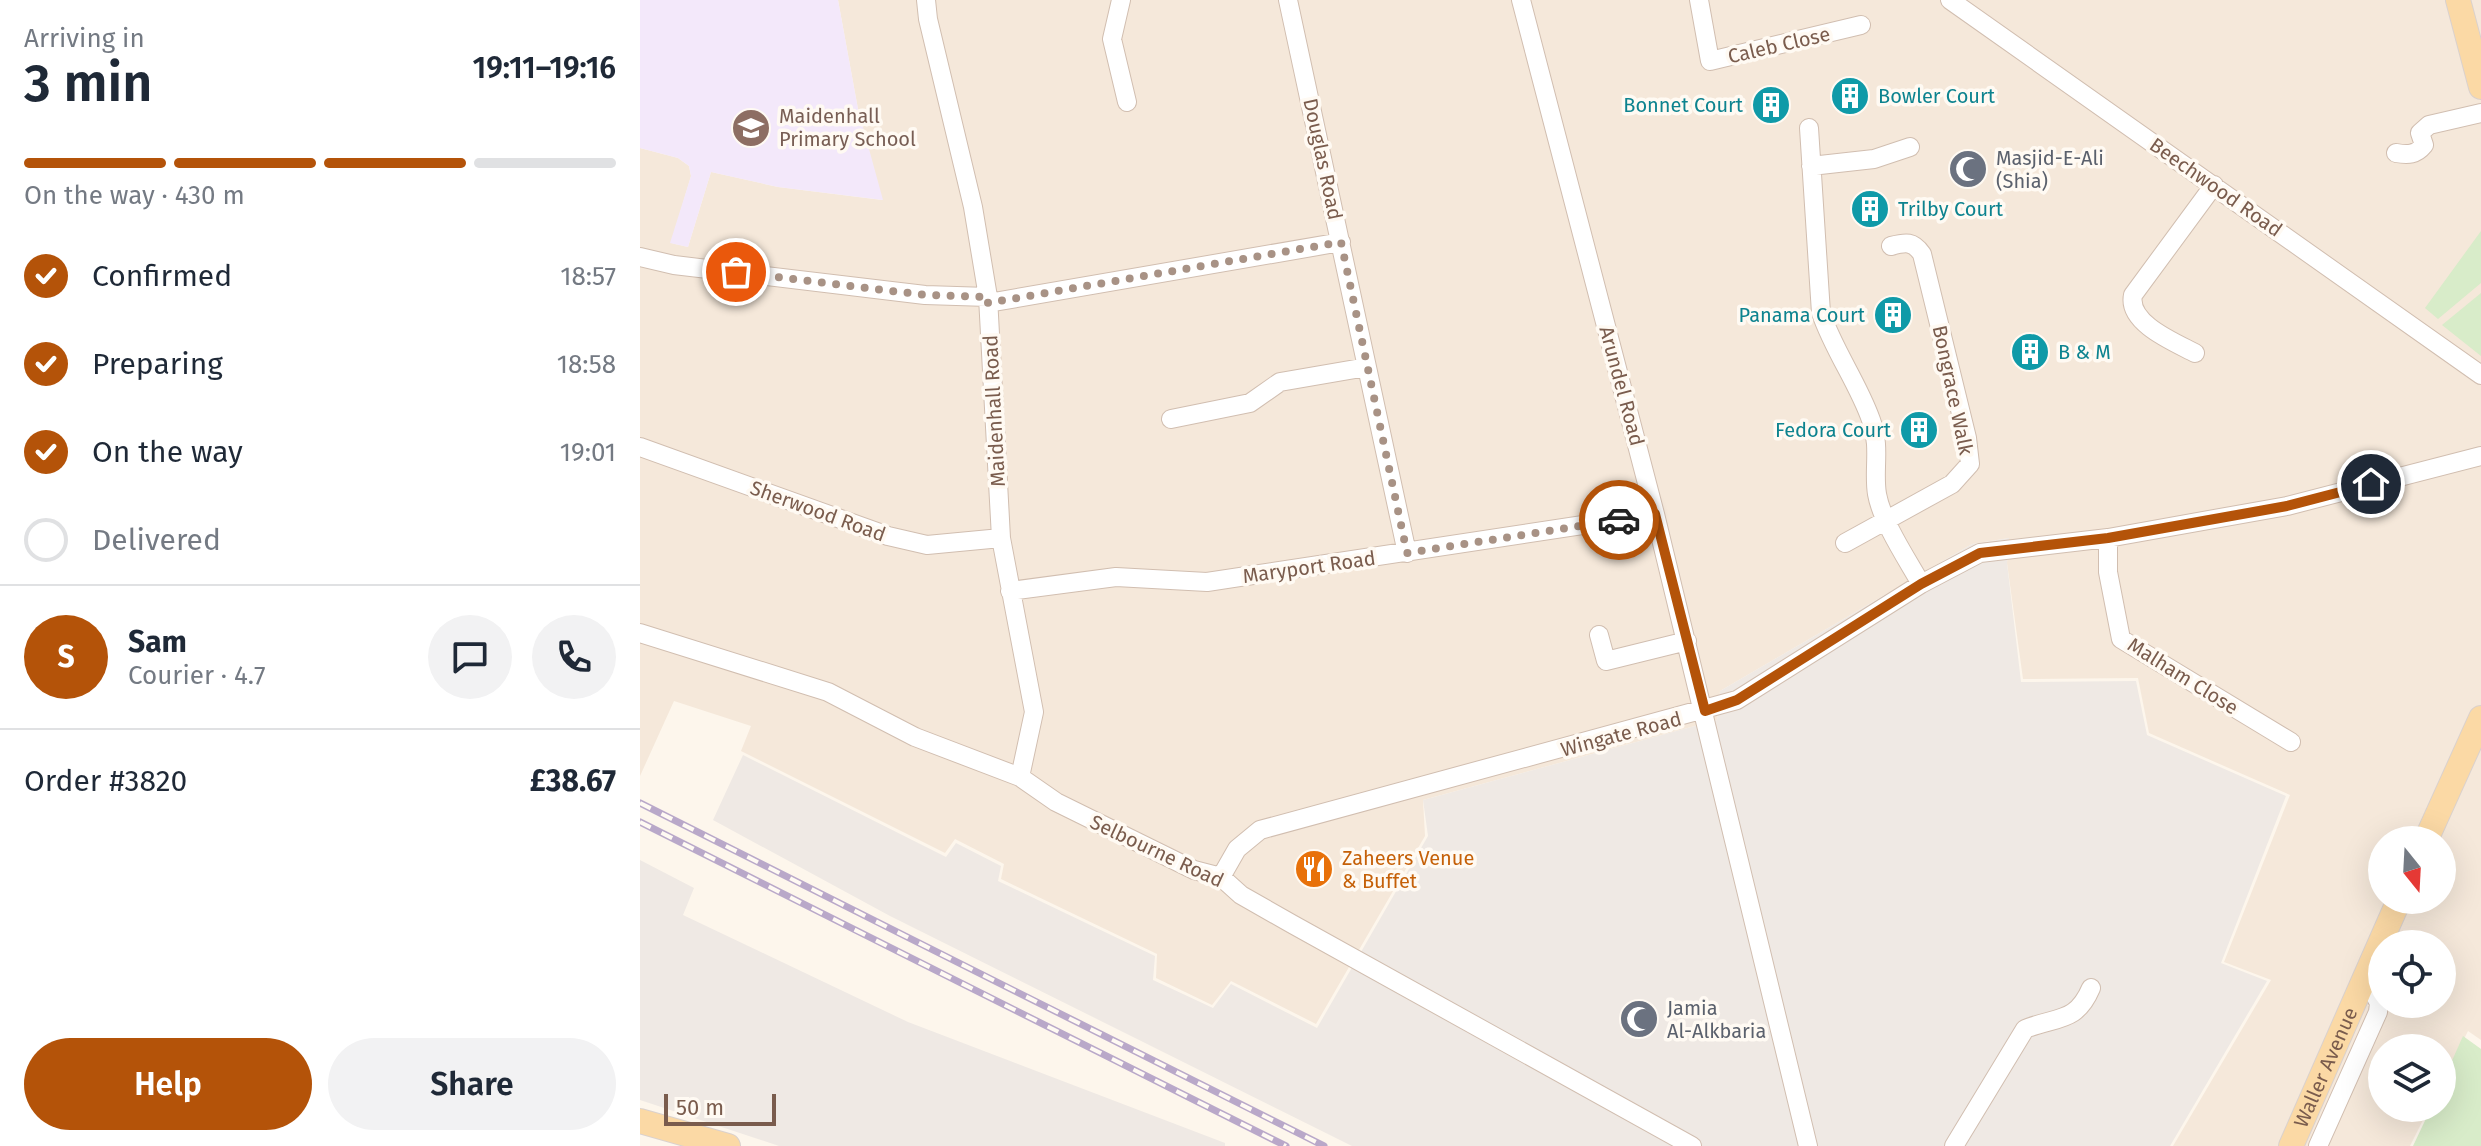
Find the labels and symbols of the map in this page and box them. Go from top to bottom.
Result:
street label: Caleb Close [1726,22,1832,68]
building icon: Bowler Court [1829,75,1871,117]
building icon: Bonnet Court [1750,84,1792,126]
place label: Bowler Court [1878,84,1996,108]
place label: Bonnet Court [1623,93,1744,117]
street label: Douglas Road [1298,96,1348,222]
place label: Maidenhall Primary School [779,104,916,151]
school or university icon: Maidenhall Primary School [730,107,772,149]
street label: Beechwood Road [2145,132,2287,242]
place label: Masjid-E-Ali (Shia) [1996,146,2104,193]
mosque icon: Masjid-E-Ali (Shia) [1947,148,1989,190]
building icon: Trilby Court [1849,188,1891,230]
place label: Trilby Court [1898,197,2004,221]
pin [702,238,770,306]
building icon: Panama Court [1872,294,1914,336]
place label: Panama Court [1739,303,1866,327]
street label: Bongrace Walk [1928,323,1979,458]
street label: Arundel Road [1595,324,1649,448]
building icon: B & M [2009,331,2051,373]
street label: Maidenhall Road [978,334,1010,488]
place label: B & M [2058,340,2111,364]
building icon: Fedora Court [1898,409,1940,451]
place label: Fedora Court [1775,418,1892,442]
pin [2337,450,2405,518]
street label: Sherwood Road [747,475,889,547]
courier [1579,480,1659,560]
street label: Maryport Road [1241,546,1377,588]
street label: Malham Close [2123,632,2243,720]
street label: Wingate Road [1558,706,1684,762]
street label: Selbourne Road [1086,810,1228,892]
north arrow [2368,826,2456,914]
place label: Zaheers Venue & Buffet [1342,846,1474,893]
restaurant icon: Zaheers Venue & Buffet [1293,848,1335,890]
place label: Jamia Al-Alkbaria [1667,996,1766,1043]
mosque icon: Jamia Al-Alkbaria [1618,998,1660,1040]
street label: Waller Avenue [2289,1004,2362,1131]
scale bar [664,1090,776,1126]

